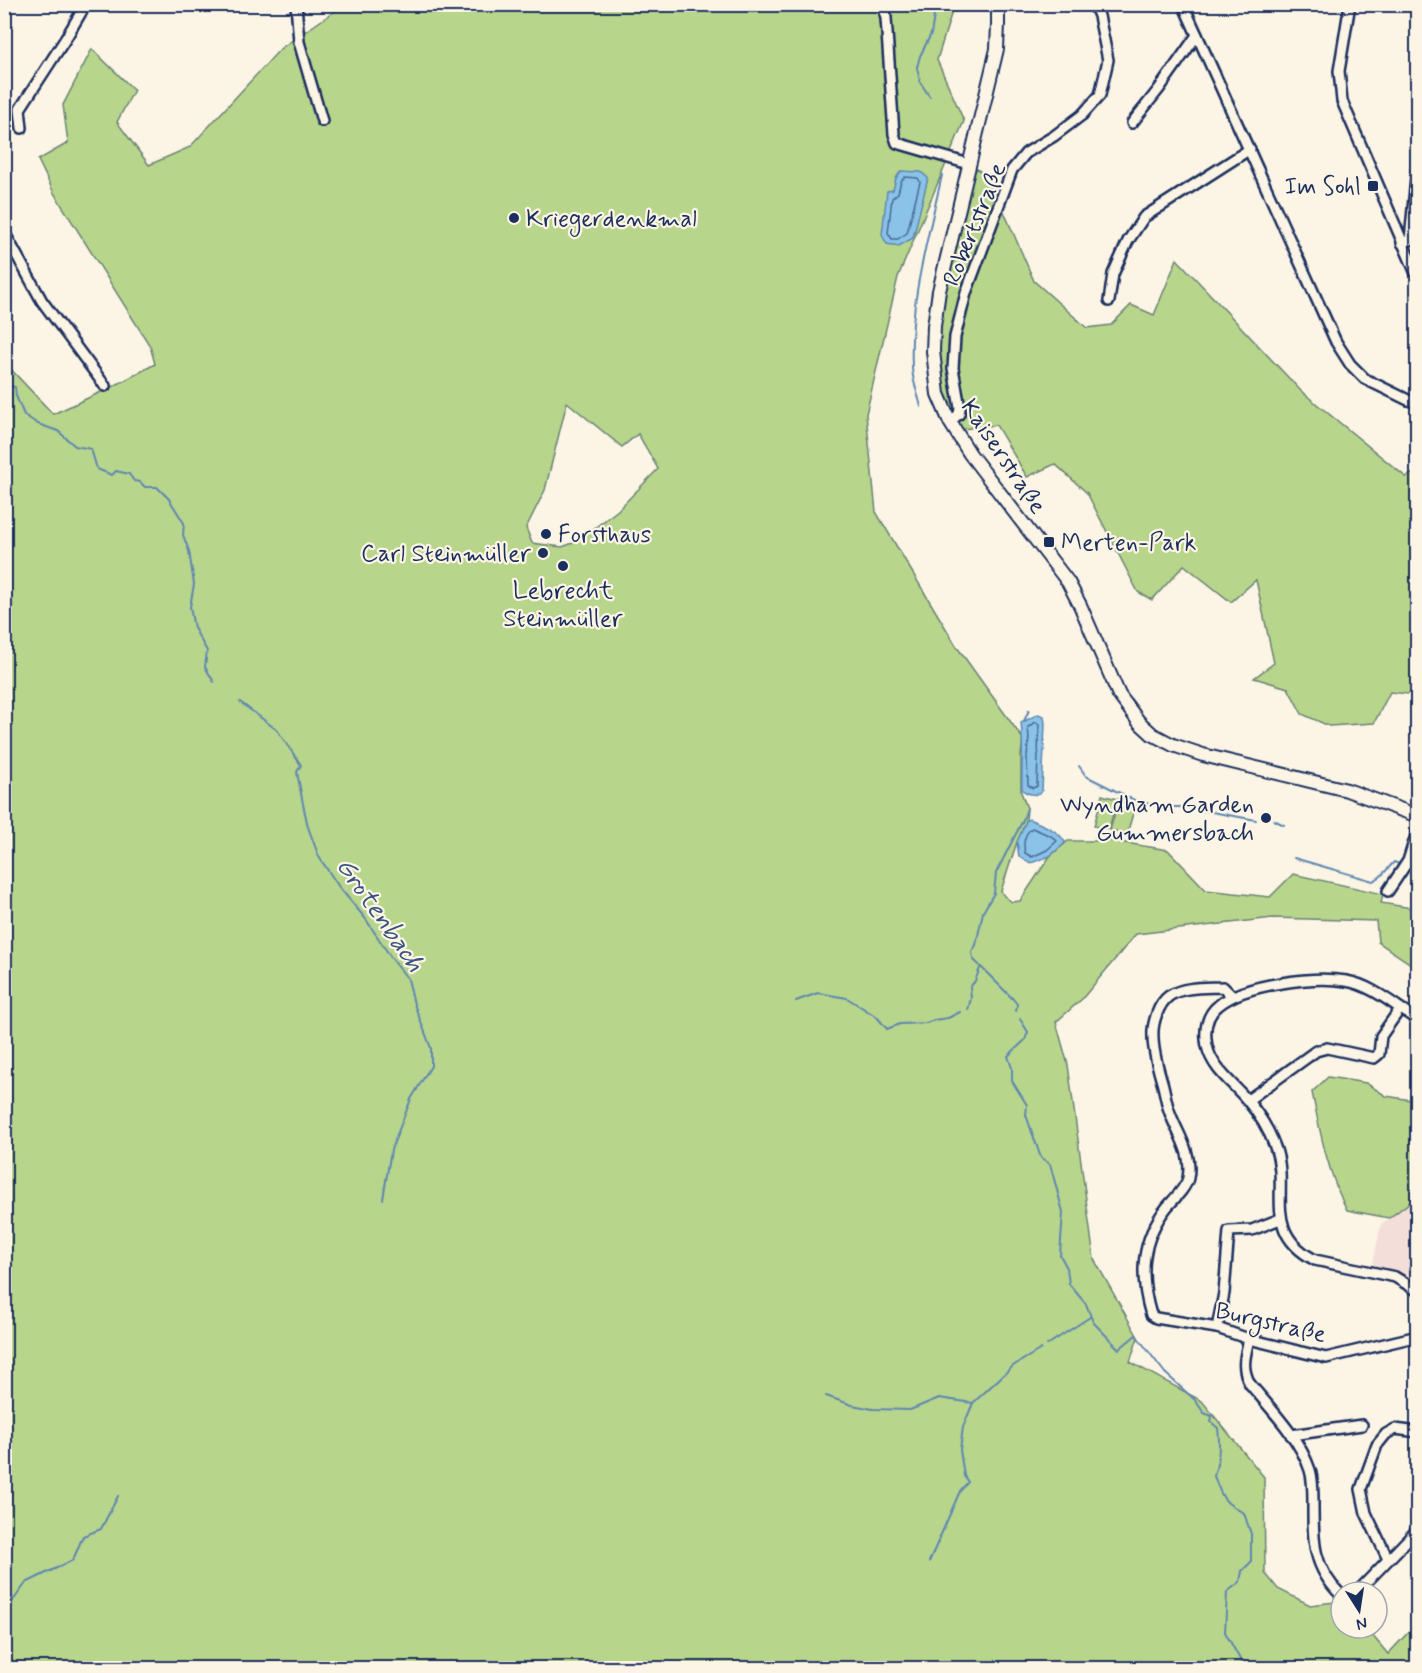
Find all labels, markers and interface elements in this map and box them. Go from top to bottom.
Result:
street label: Robertstraße [937,158,1014,291]
place label: Im Sohl [1284,172,1361,203]
marker: Im Sohl [1366,179,1380,193]
place label: Kriegerdenkmal [526,204,697,237]
marker: Kriegerdenkmal [507,211,521,225]
street label: Kaiserstraße [953,393,1053,520]
place label: Forsthaus [558,520,652,551]
marker: Forsthaus [539,527,553,541]
place label: Merten-Park [1061,528,1197,559]
marker: Merten-Park [1042,535,1056,549]
place label: Carl Steinmüller [361,539,532,570]
marker: Carl Steinmüller [536,546,550,560]
marker: Lebrecht Steinmüller [556,559,570,573]
place label: Lebrecht Steinmüller [503,576,624,635]
place label: Wyndham Garden Gummersbach [1060,790,1254,849]
marker: Wyndham Garden Gummersbach [1259,811,1273,825]
water label: Grotenbach [327,851,431,979]
street label: Burgstraße [1212,1296,1329,1353]
north arrow [1329,1580,1389,1640]
text: N [1354,1612,1369,1635]

